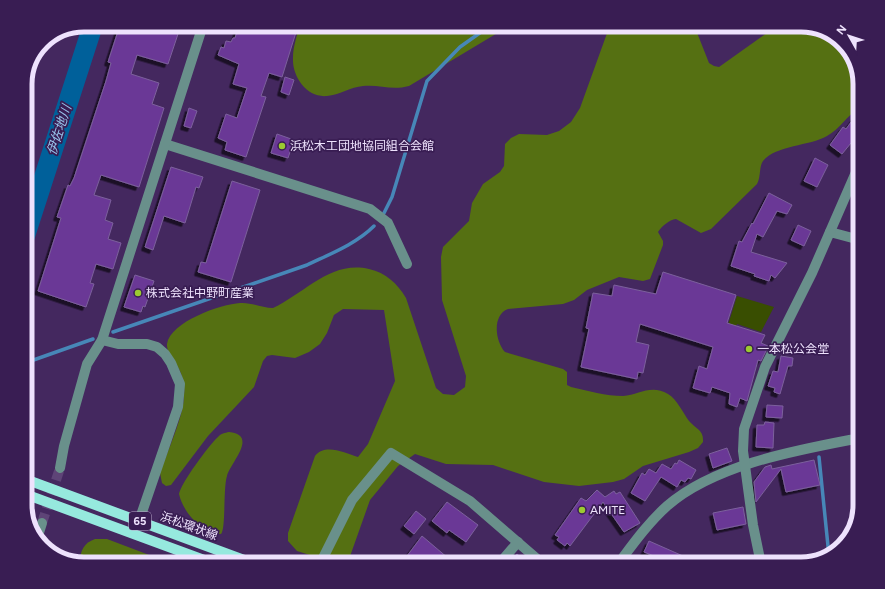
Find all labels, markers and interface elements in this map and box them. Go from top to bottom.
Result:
north arrow [829,16,869,56]
text: N [834,23,849,37]
water label: 伊佐地川 [44,101,75,157]
place label: 浜松木工団地協同組合会館 [290,139,434,153]
marker: 浜松木工団地協同組合会館 [277,141,287,151]
place label: 株式会社中野町産業 [146,286,254,300]
marker: 株式会社中野町産業 [133,288,143,298]
place label: 一本松公会堂 [757,342,829,356]
marker: 一本松公会堂 [744,344,754,354]
place label: AMITE [590,503,625,517]
marker: AMITE [577,505,587,515]
street label: 浜松環状線 [158,509,220,543]
road number: 65 [129,512,151,530]

